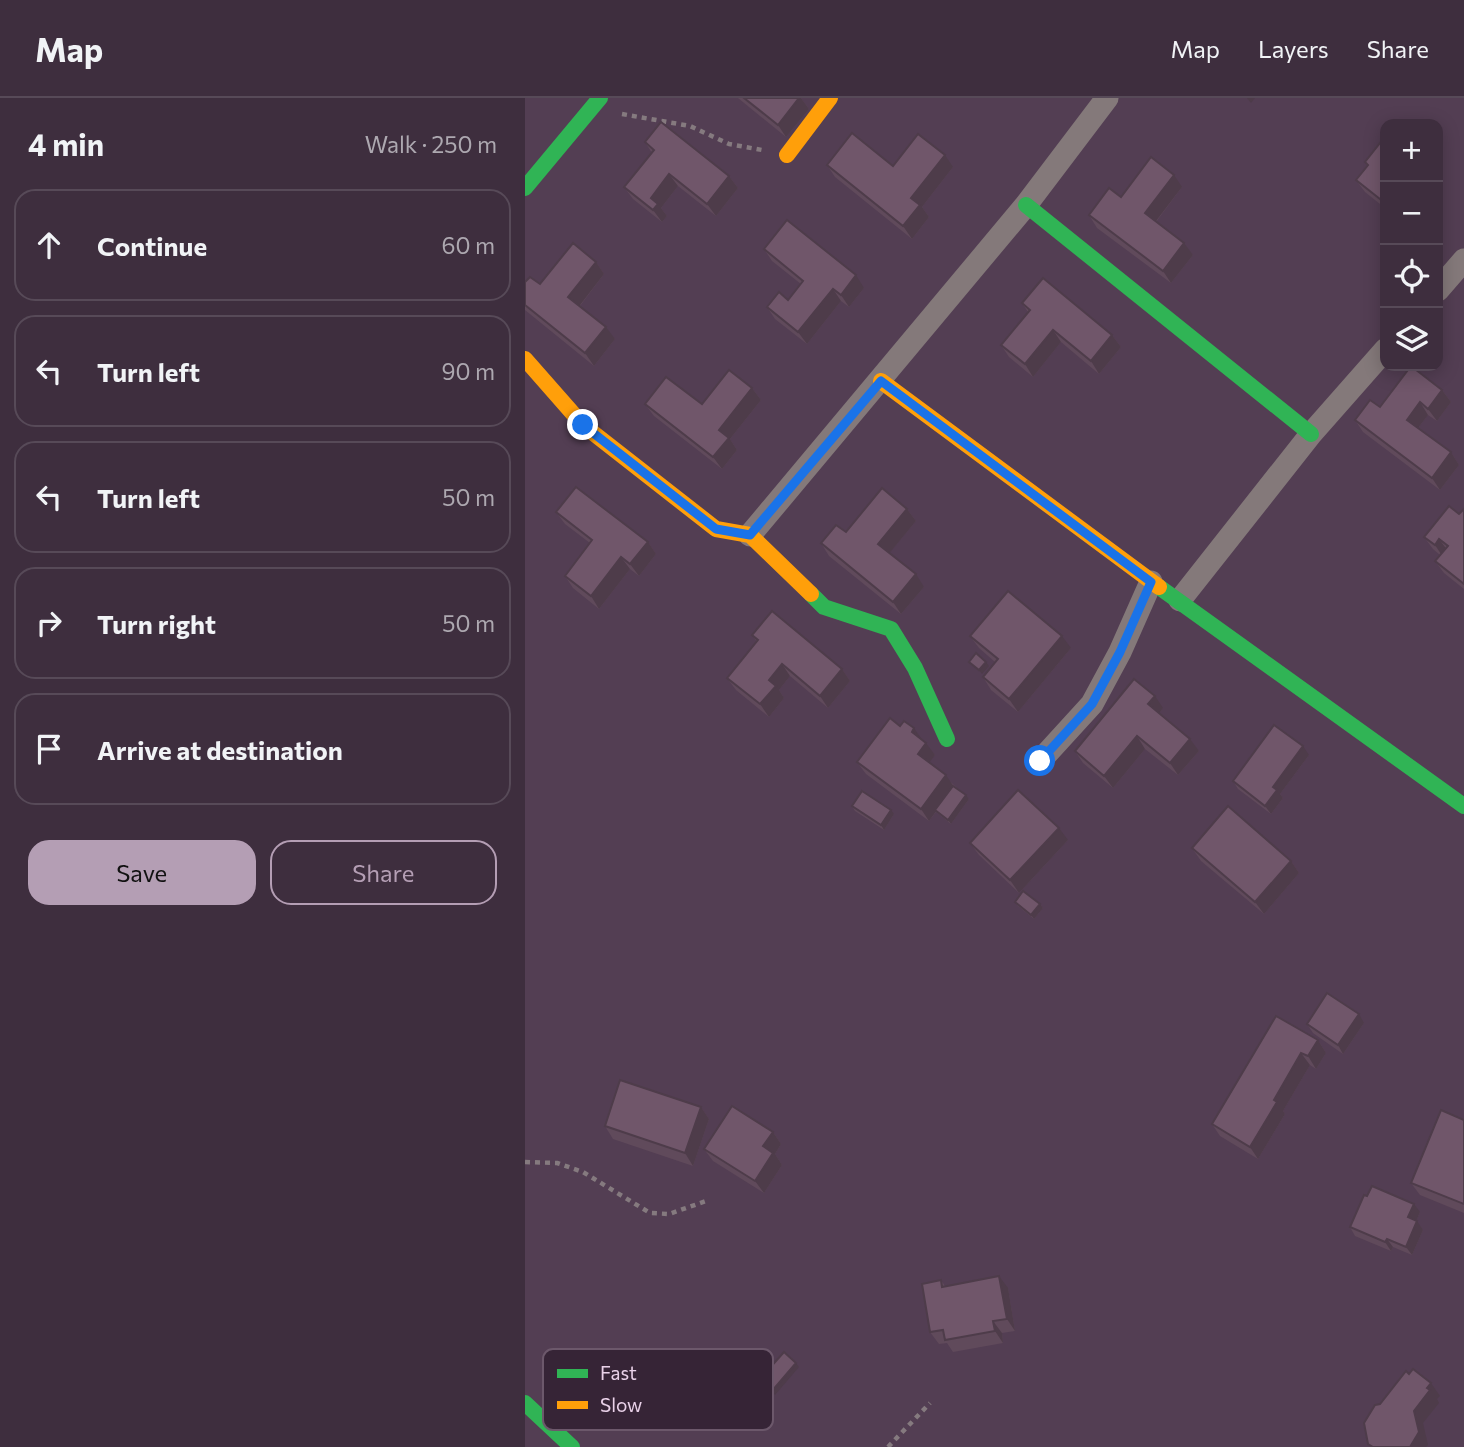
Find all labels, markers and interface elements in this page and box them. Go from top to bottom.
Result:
text: Map [35,28,103,69]
text: Map [1171,34,1220,63]
text: Layers [1258,34,1329,63]
text: Share [1367,34,1429,63]
map controls [1380,119,1443,371]
button: + [1380,119,1443,182]
text: 4 min [28,125,104,162]
text: Walk · 250 m [365,130,497,158]
button: − [1380,182,1443,245]
icon: ahead [30,226,68,264]
text: Continue [97,230,207,261]
text: 60 m [442,231,495,259]
button: locate [1380,245,1443,308]
button: layers [1380,308,1443,371]
icon: left [30,352,68,390]
text: Turn left [97,356,200,387]
text: 90 m [442,357,495,385]
route end [567,409,598,440]
icon: left [30,478,68,516]
text: Turn left [97,482,200,513]
text: 50 m [442,483,495,511]
icon: right [30,604,68,642]
text: Turn right [97,608,216,639]
text: 50 m [442,609,495,637]
icon: arrive [30,730,68,768]
text: Arrive at destination [97,734,343,765]
route start [1024,745,1055,776]
button: Save [28,840,256,905]
button: Share [270,840,497,905]
legend [543,1349,773,1430]
text: Fast [600,1361,637,1384]
text: Slow [600,1393,642,1416]

